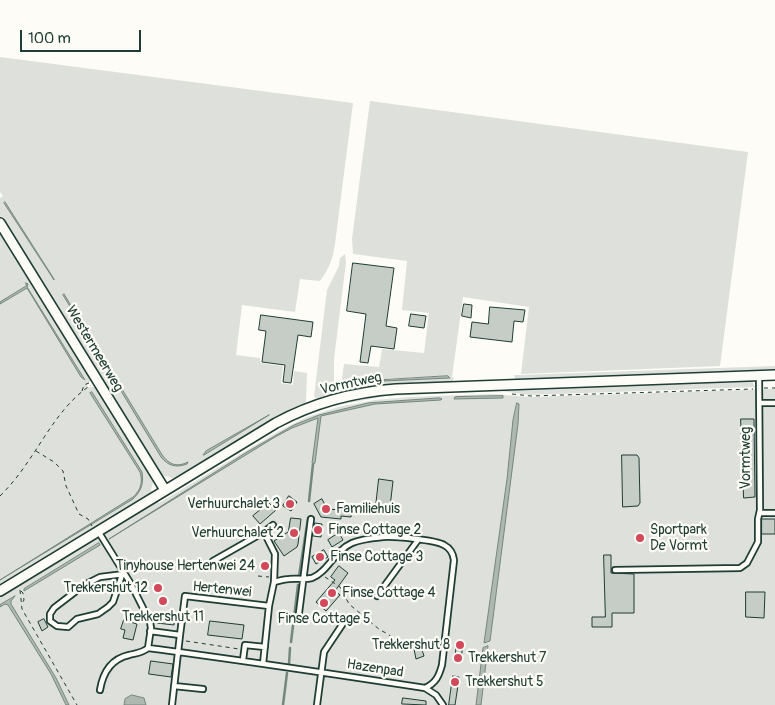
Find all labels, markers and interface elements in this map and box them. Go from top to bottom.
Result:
scale bar [22,20,144,52]
text: 100 m [28,29,71,48]
street label: Westermeerweg [62,303,126,395]
street label: Vormtweg [319,369,383,399]
street label: Vormtweg [738,427,754,489]
place label: Verhuurchalet 3 [187,496,280,512]
marker: Verhuurchalet 3 [284,498,296,510]
place label: Familiehuis [336,501,400,517]
marker: Familiehuis [320,503,332,515]
place label: Finse Cottage 2 [328,522,421,538]
place label: Sportpark De Vormt [650,522,708,554]
marker: Finse Cottage 2 [312,524,324,536]
place label: Verhuurchalet 2 [191,525,284,541]
marker: Verhuurchalet 2 [288,527,300,539]
marker: Sportpark De Vormt [634,532,646,544]
place label: Finse Cottage 3 [330,549,423,565]
marker: Finse Cottage 3 [314,551,326,563]
place label: Tinyhouse Hertenwei 24 [116,558,255,574]
marker: Tinyhouse Hertenwei 24 [259,560,271,572]
street label: Hertenwei [192,579,252,601]
place label: Trekkershut 12 [64,580,148,596]
marker: Trekkershut 12 [152,582,164,594]
place label: Finse Cottage 4 [342,585,436,601]
marker: Finse Cottage 4 [326,587,338,599]
marker: Trekkershut 11 [157,595,169,607]
marker: Finse Cottage 5 [318,597,330,609]
place label: Trekkershut 11 [122,609,204,625]
place label: Finse Cottage 5 [277,611,371,627]
place label: Trekkershut 8 [372,637,450,653]
marker: Trekkershut 8 [454,639,466,651]
place label: Trekkershut 7 [468,650,546,666]
marker: Trekkershut 7 [452,652,464,664]
street label: Hazenpad [345,656,405,682]
place label: Trekkershut 5 [465,674,544,690]
marker: Trekkershut 5 [449,676,461,688]

